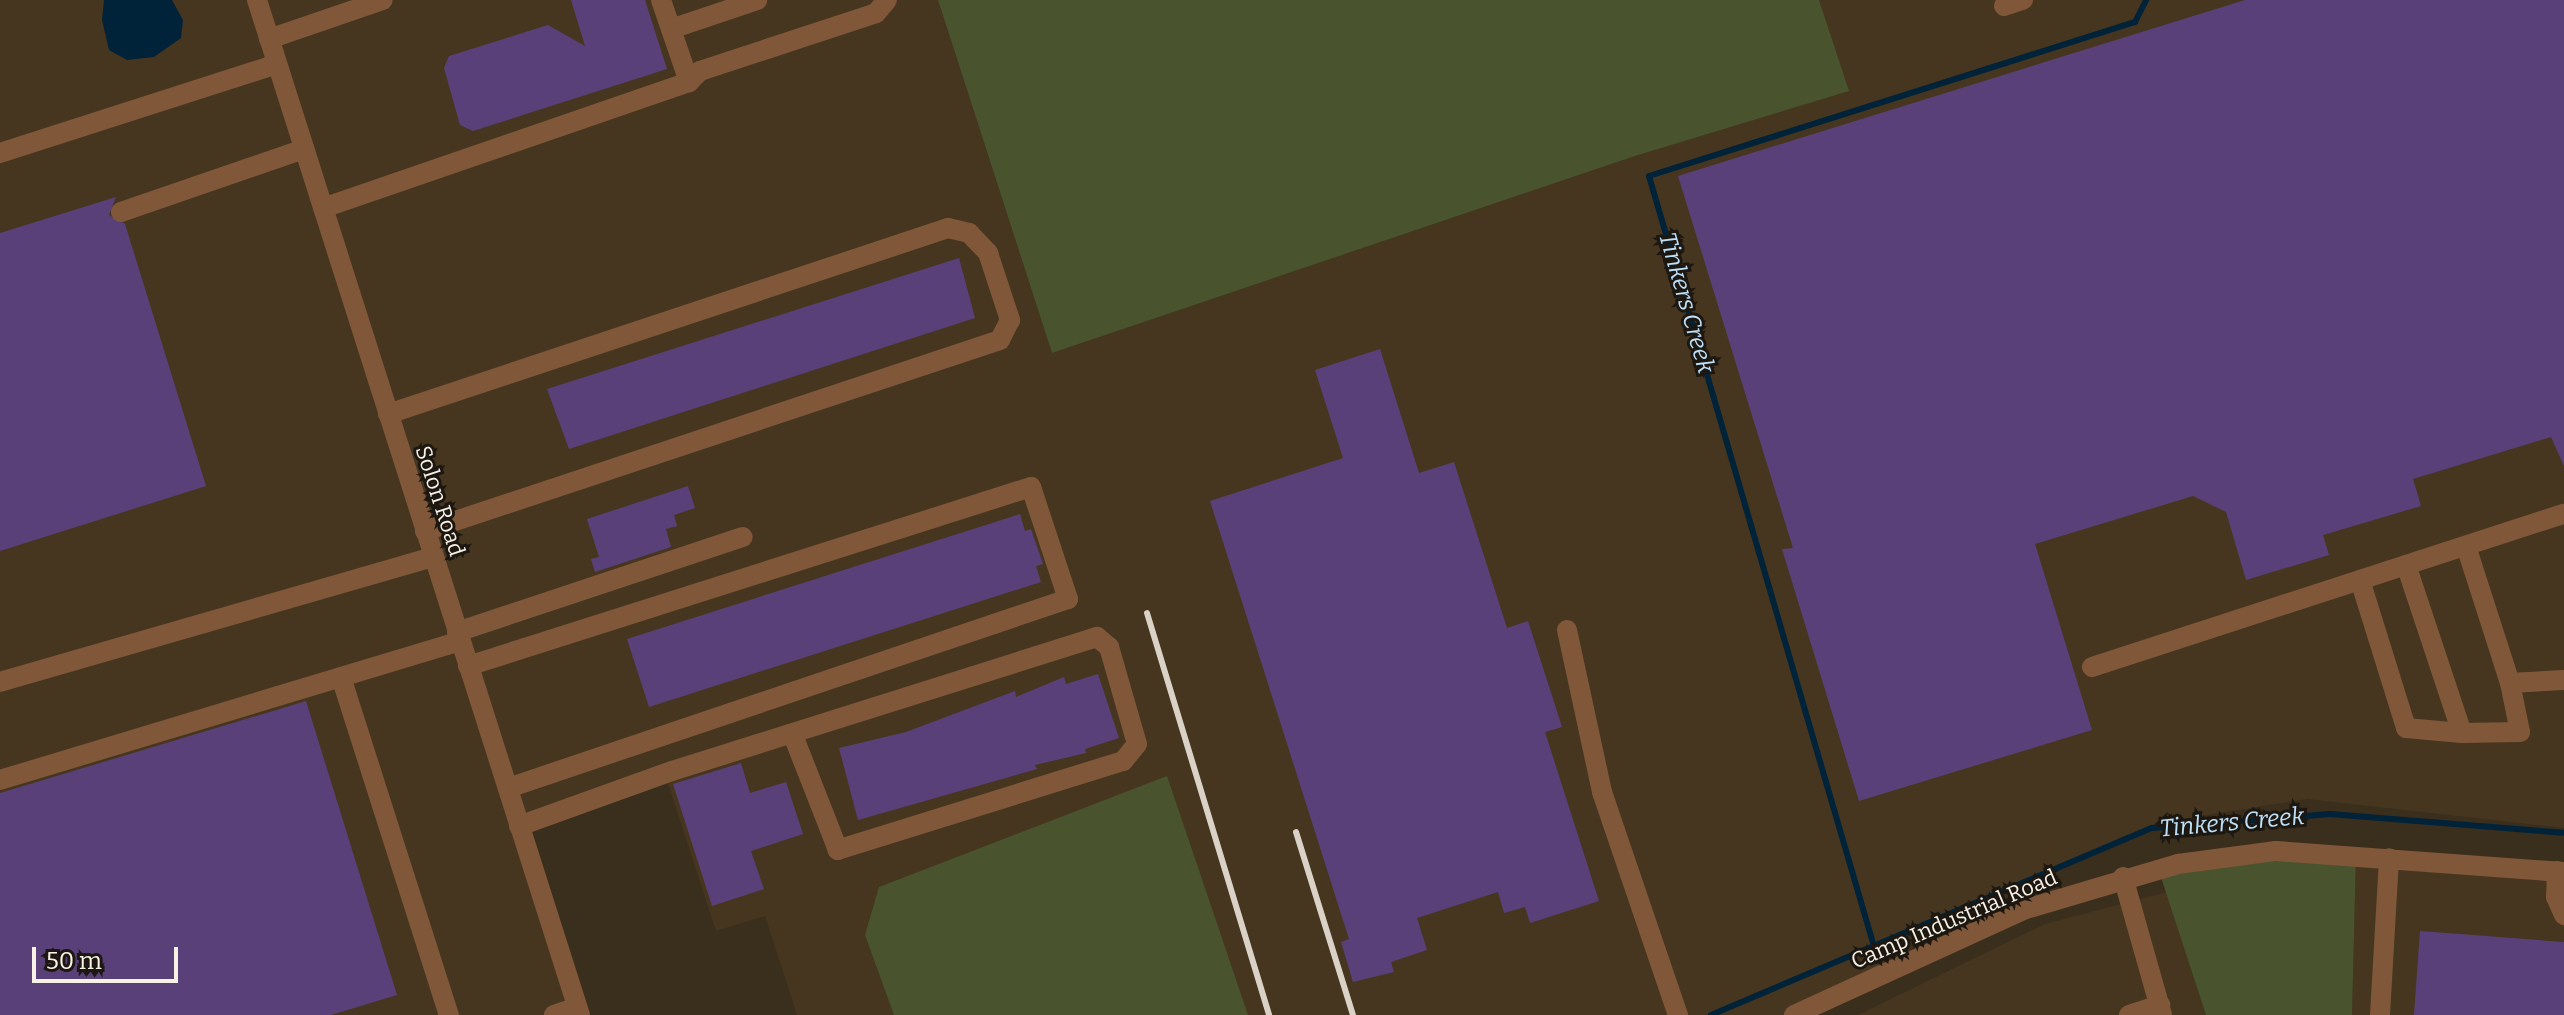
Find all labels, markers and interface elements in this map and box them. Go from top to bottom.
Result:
water label: Tinkers Creek [1652,229,1720,377]
street label: Solon Road [410,442,470,560]
water label: Tinkers Creek [2159,802,2305,844]
street label: Camp Industrial Road [1847,864,2061,974]
scale bar [36,931,182,981]
text: 50 m [46,947,102,975]

